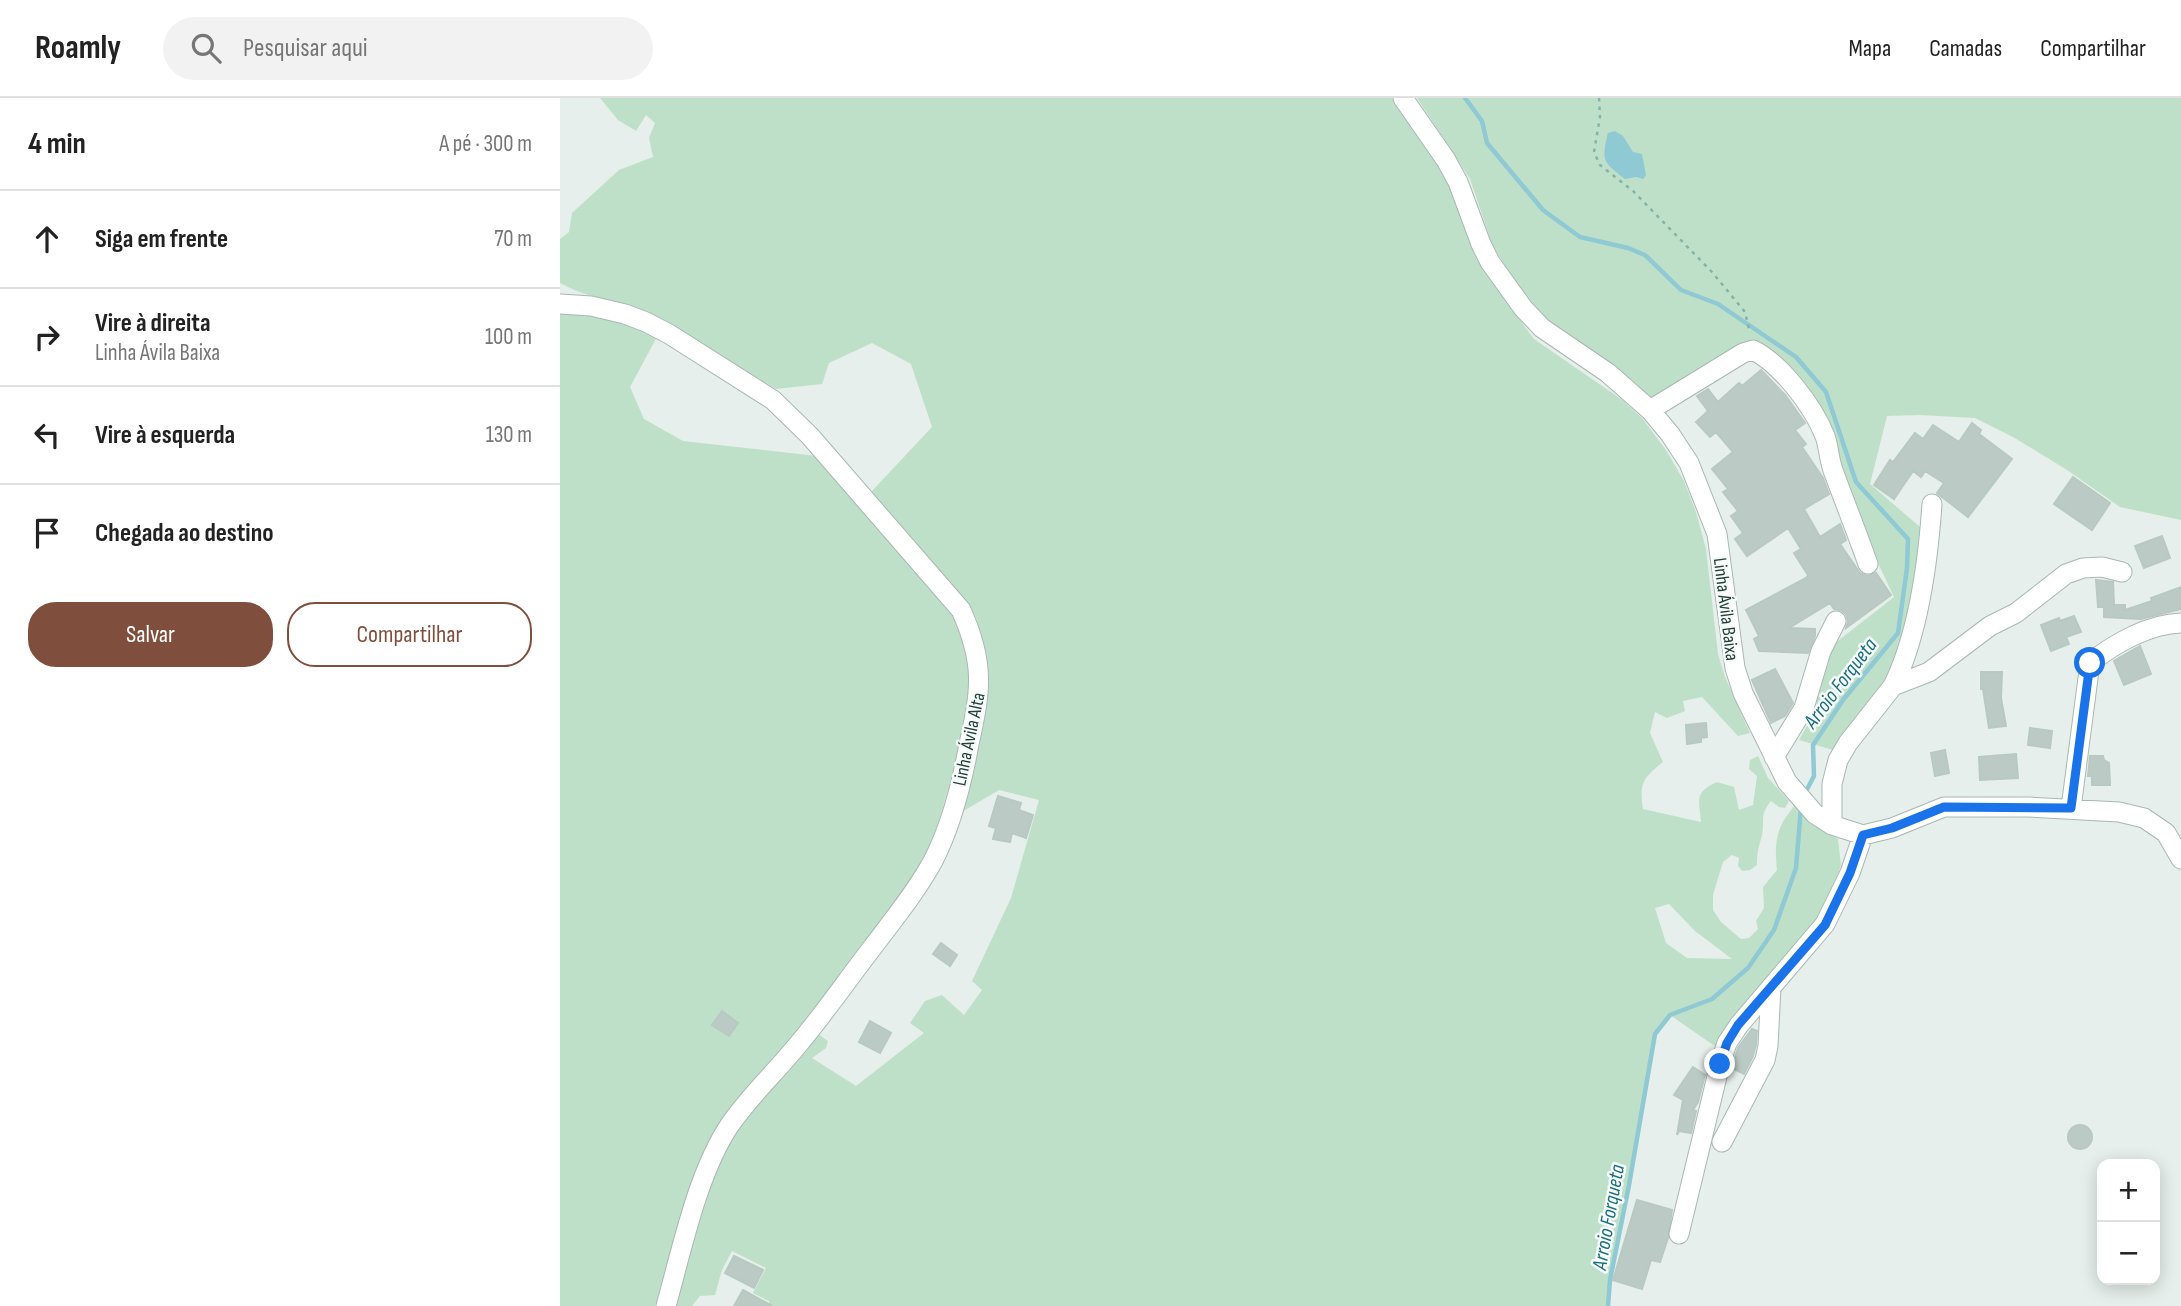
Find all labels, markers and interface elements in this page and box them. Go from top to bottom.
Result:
search box [163,17,653,80]
text: Roamly [35,28,121,68]
icon: search [187,29,225,67]
text: Pesquisar aqui [243,33,368,64]
text: Mapa [1849,34,1891,63]
text: Camadas [1929,34,2002,63]
text: Compartilhar [2040,34,2146,63]
text: 4 min [28,126,86,162]
text: A pé · 300 m [439,130,532,158]
icon: ahead [28,220,66,258]
text: Siga em frente [95,224,228,255]
text: 70 m [494,225,532,253]
text: Vire à direita [95,308,211,339]
icon: right [28,318,66,356]
text: 100 m [485,323,532,351]
text: Linha Ávila Baixa [95,339,220,367]
icon: left [28,416,66,454]
text: Vire à esquerda [95,420,235,451]
text: 130 m [486,421,532,449]
icon: arrive [28,514,66,552]
text: Chegada ao destino [95,518,274,549]
street label: Linha Ávila Baixa [1708,556,1743,662]
button: Salvar [28,602,273,667]
button: Compartilhar [287,602,532,667]
water label: Arroio Forqueta [1798,633,1883,734]
route start [2074,647,2105,678]
street label: Linha Ávila Alta [948,691,991,788]
route end [1704,1048,1735,1079]
map controls [2097,1159,2160,1285]
button: + [2097,1159,2160,1222]
water label: Arroio Forqueta [1587,1162,1630,1273]
button: − [2097,1222,2160,1285]

